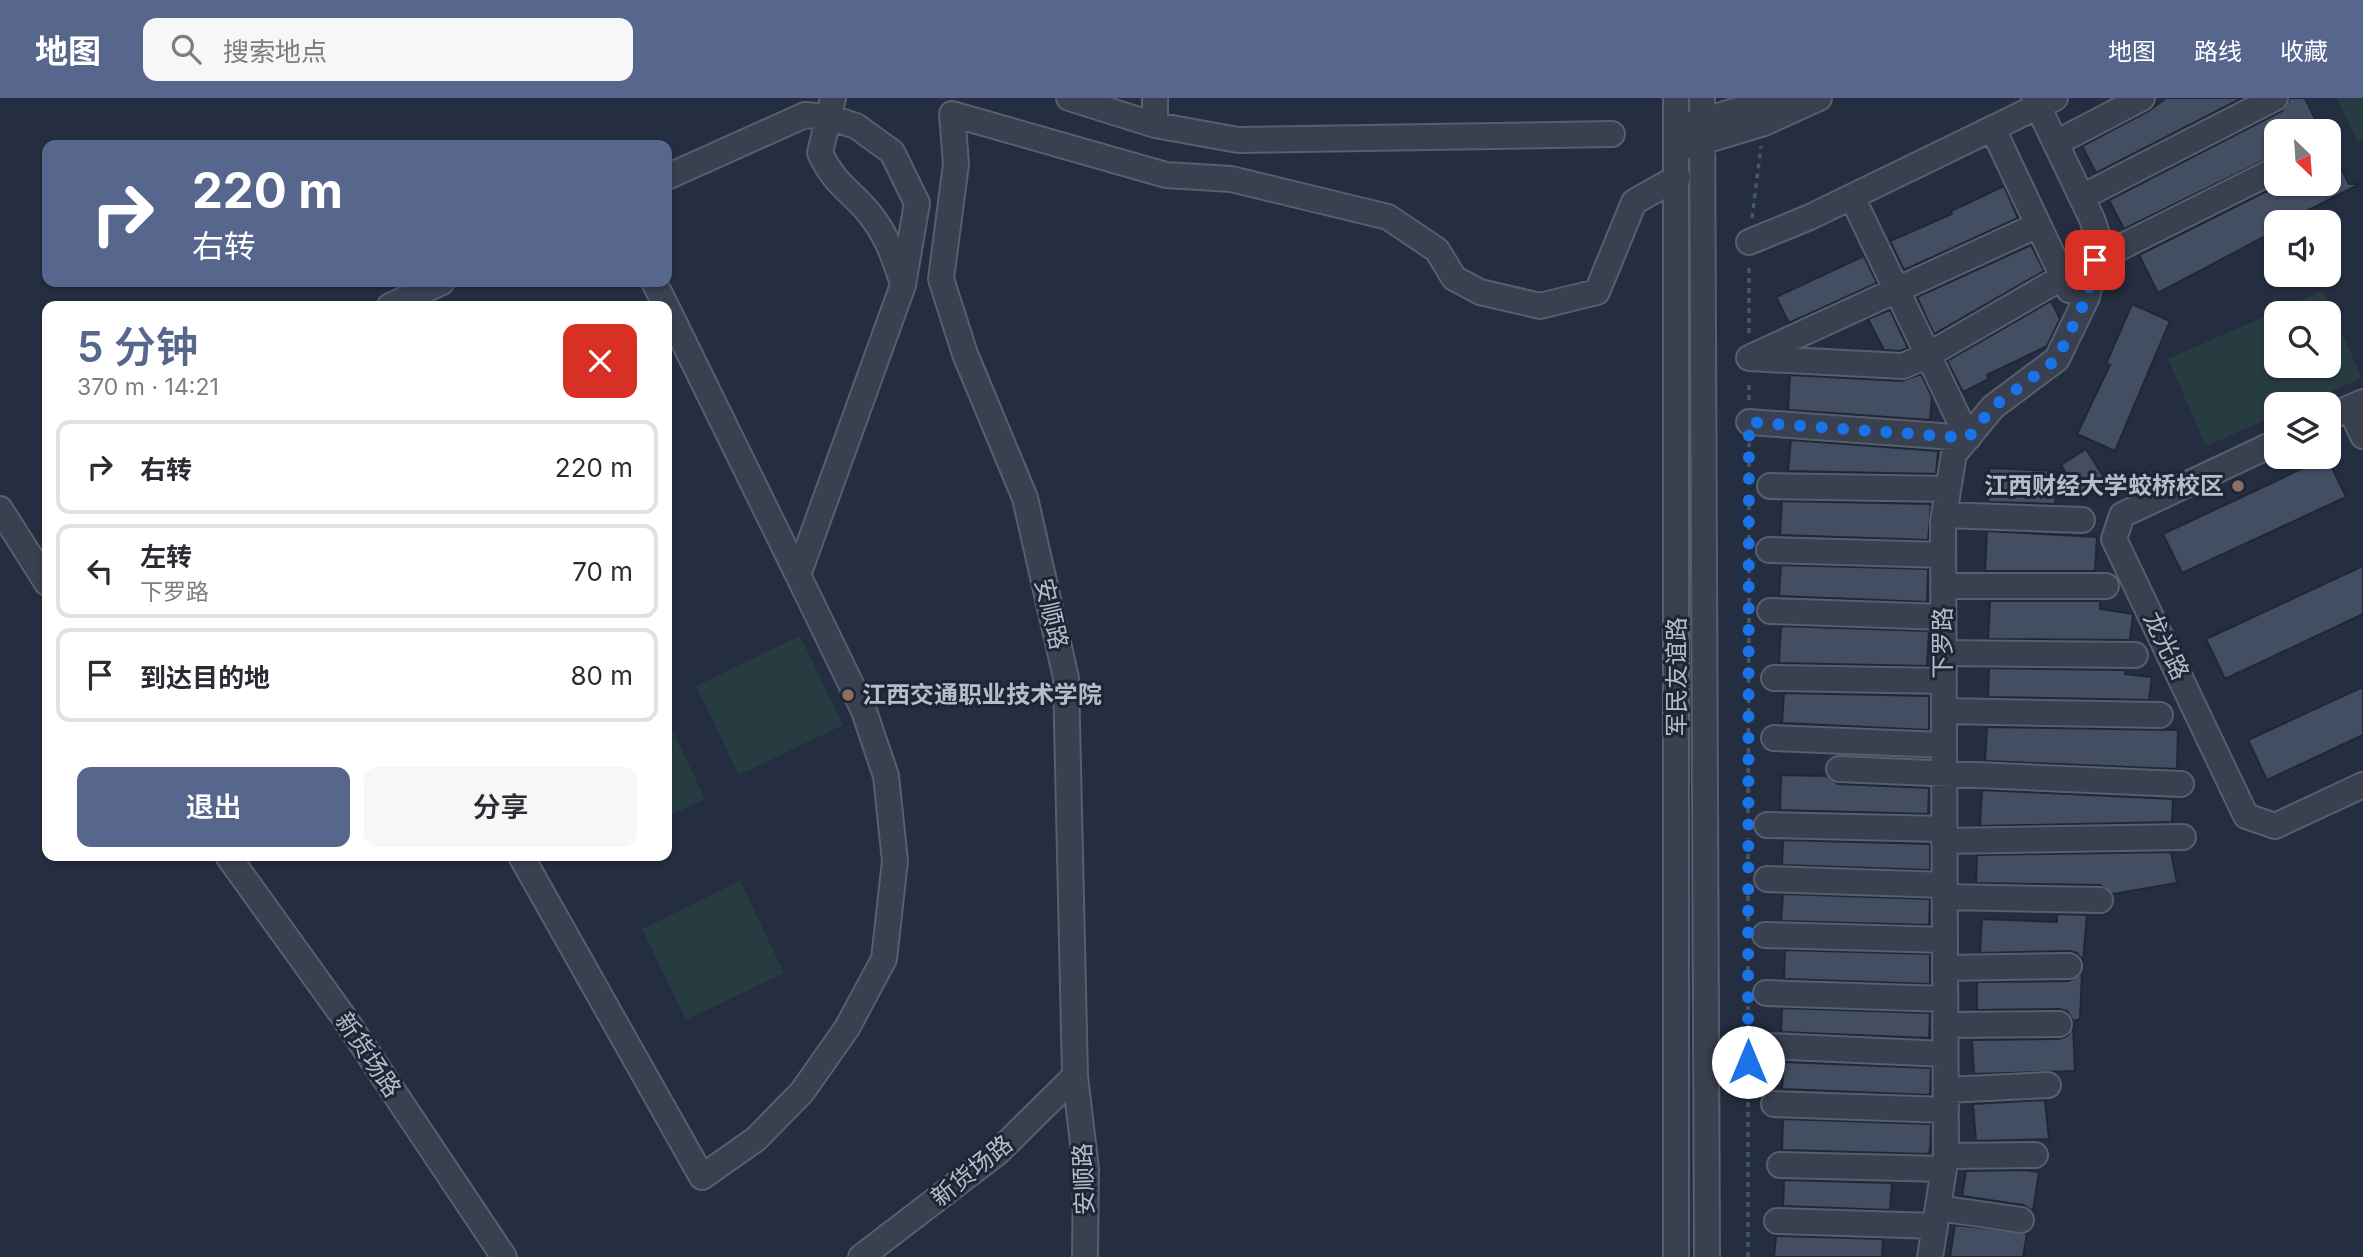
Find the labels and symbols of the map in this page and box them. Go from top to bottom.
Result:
north arrow [2264,119,2342,196]
pin [2065,230,2125,290]
place label: 江西财经大学蛟桥校区 [1984,471,2224,500]
marker: 江西财经大学蛟桥校区 [2230,478,2246,494]
street label: 安顺路 [1029,576,1074,652]
street label: 下罗路 [1928,607,1957,679]
street label: 龙光路 [2138,607,2195,684]
street label: 军民友谊路 [1662,617,1691,737]
place label: 江西交通职业技术学院 [862,680,1102,709]
marker: 江西交通职业技术学院 [840,687,856,703]
street label: 新货场路 [330,1007,407,1103]
position arrow [1711,1025,1785,1099]
street label: 新货场路 [925,1129,1018,1212]
street label: 安顺路 [1068,1143,1099,1216]

